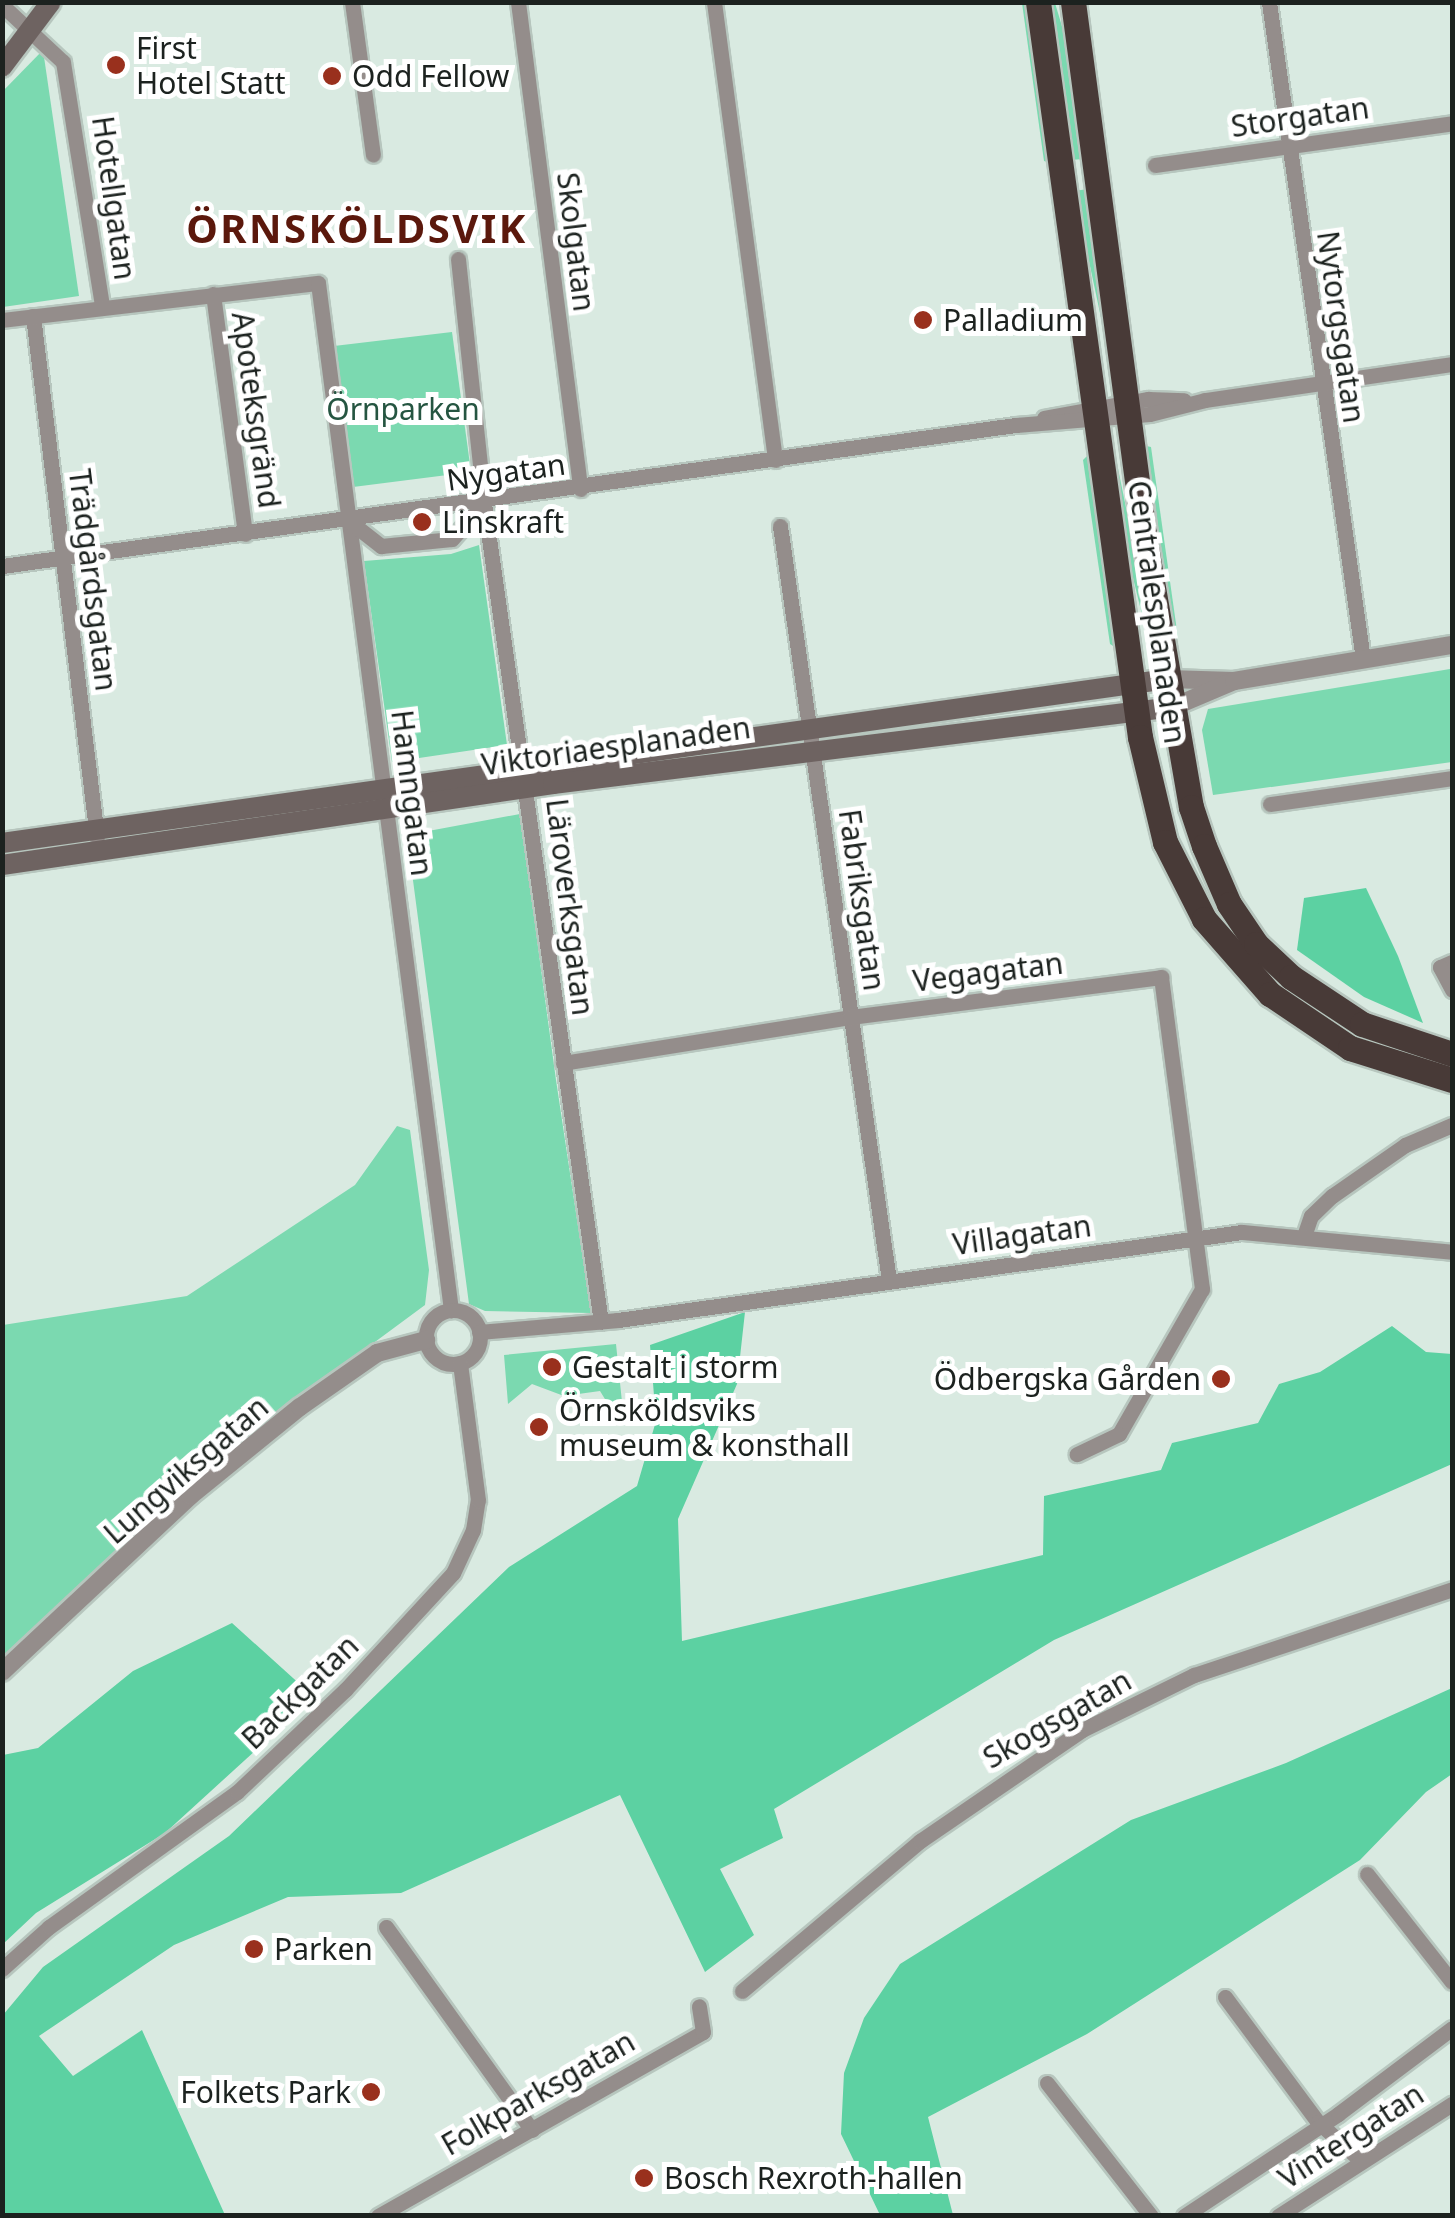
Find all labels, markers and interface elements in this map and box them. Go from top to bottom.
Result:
place label: First Hotel Statt [136,30,285,100]
marker: First Hotel Statt [105,54,127,76]
place label: Odd Fellow [352,58,509,94]
marker: Odd Fellow [321,65,343,87]
street label: Storgatan [1229,90,1371,144]
street label: Hotellgatan [85,114,143,282]
street label: Skolgatan [550,170,602,314]
district label: ÖRNSKÖLDSVIK [186,204,528,252]
street label: Nytorgsgatan [1310,229,1372,425]
place label: Palladium [943,302,1083,338]
street label: Apoteksgränd [224,309,288,511]
marker: Palladium [912,309,934,331]
park label: Örnparken [326,391,480,427]
street label: Nygatan [444,446,568,498]
street label: Trädgårdsgatan [62,467,124,693]
street label: Centralesplanaden [1121,478,1193,746]
place label: Linskraft [442,504,564,540]
marker: Linskraft [411,511,433,533]
street label: Hamngatan [384,708,440,878]
street label: Viktoriaesplanaden [479,709,753,783]
street label: Läroverksgatan [539,796,601,1018]
street label: Fabriksgatan [831,807,893,993]
street label: Vegagatan [911,945,1065,999]
street label: Villagatan [950,1207,1094,1263]
place label: Gestalt i storm [572,1349,778,1385]
marker: Gestalt i storm [541,1356,563,1378]
place label: Ödbergska Gården [934,1361,1201,1397]
marker: Ödbergska Gården [1210,1368,1232,1390]
street label: Lungviksgatan [96,1389,276,1551]
place label: Örnsköldsviks museum & konsthall [559,1392,850,1462]
marker: Örnsköldsviks museum & konsthall [528,1416,550,1438]
street label: Backgatan [234,1628,366,1756]
street label: Skogsgatan [977,1662,1137,1776]
place label: Parken [274,1931,373,1967]
marker: Parken [243,1938,265,1960]
street label: Folkparksgatan [435,2023,641,2163]
place label: Folkets Park [180,2074,351,2110]
street label: Vintergatan [1272,2076,1430,2196]
marker: Folkets Park [360,2081,382,2103]
place label: Bosch Rexroth-hallen [664,2160,963,2196]
marker: Bosch Rexroth-hallen [633,2167,655,2189]

